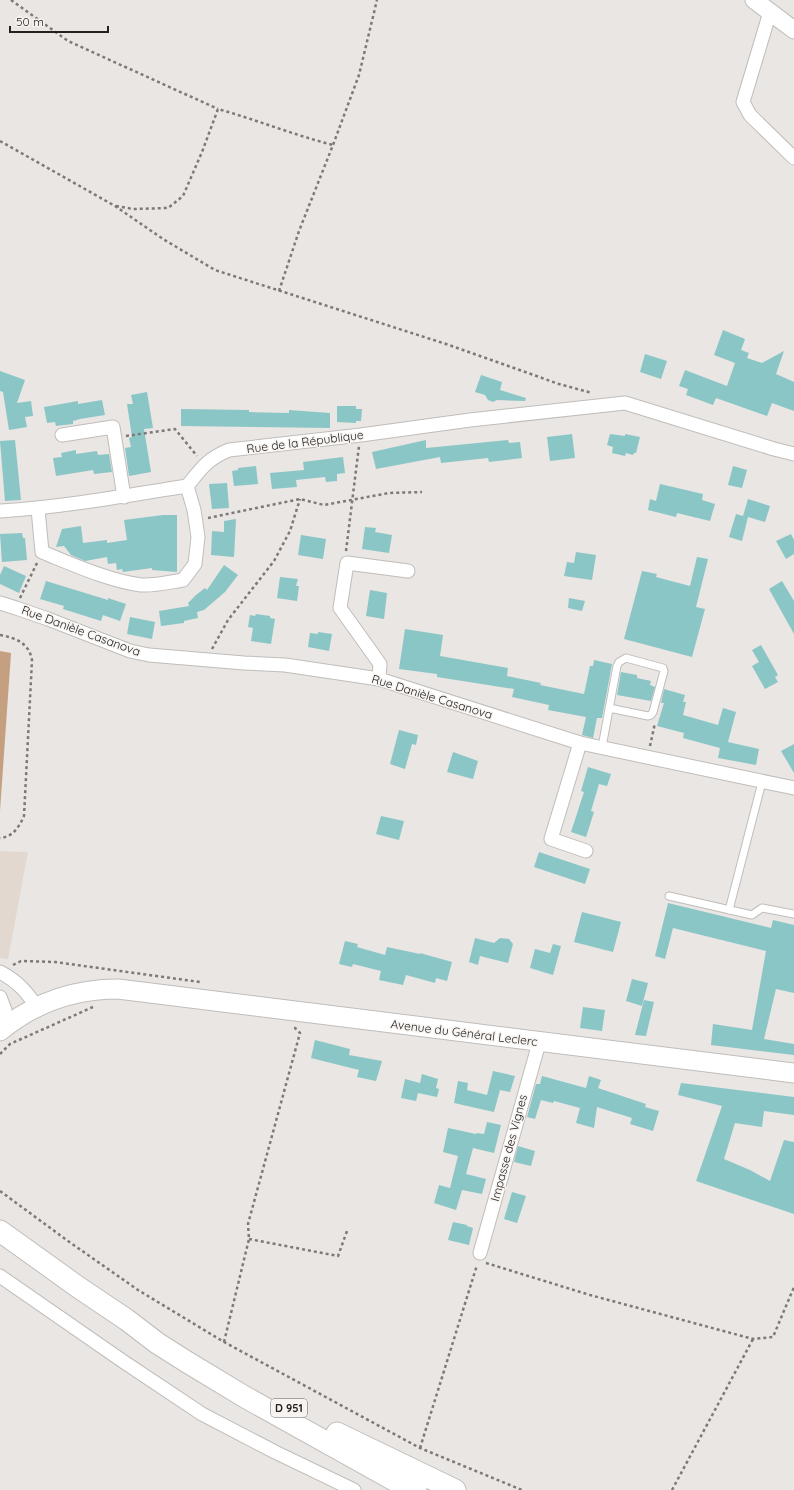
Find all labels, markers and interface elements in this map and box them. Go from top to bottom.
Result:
scale bar [10,8,108,34]
text: 50 m [16,14,44,29]
street label: Rue de la République [246,427,365,456]
street label: Rue Danièle Casanova [20,602,143,659]
street label: Rue Danièle Casanova [370,671,494,722]
street label: Avenue du Général Leclerc [390,1016,538,1049]
street label: Impasse des Vignes [487,1092,530,1203]
road number: D 951 [271,1399,307,1417]

